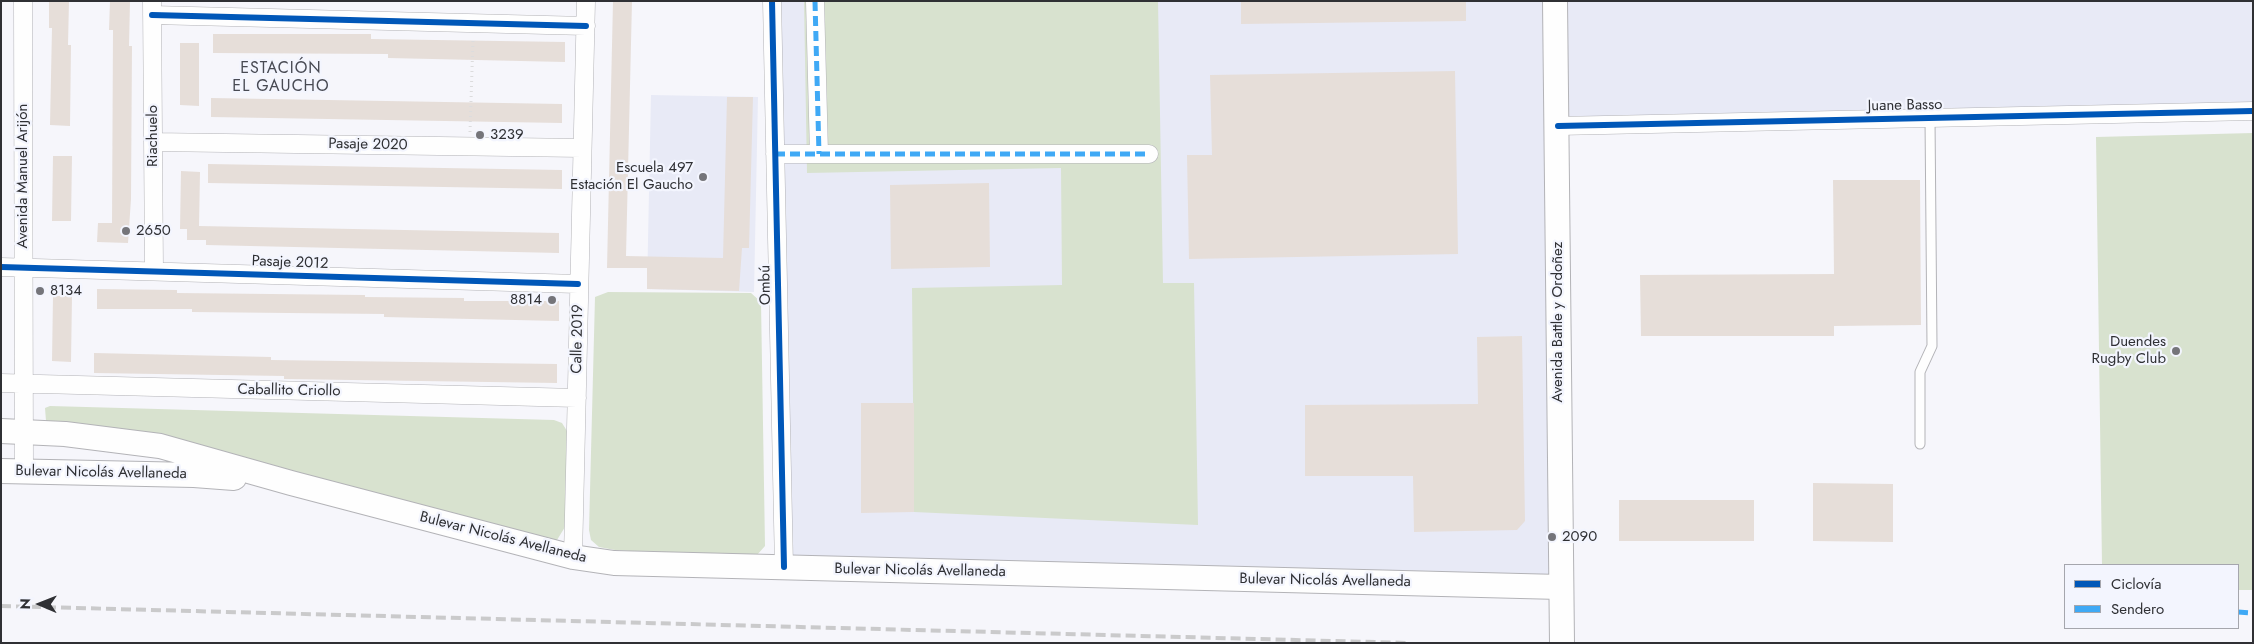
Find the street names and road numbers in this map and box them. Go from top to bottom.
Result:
street label: Juane Basso [1868,96,1942,116]
street label: Avenida Manuel Arijón [14,104,32,248]
street label: Riachuelo [144,105,162,167]
street label: Pasaje 2020 [328,135,408,155]
street label: Avenida Battle y Ordoñez [1549,242,1567,402]
street label: Pasaje 2012 [251,253,329,273]
street label: Ombú [757,265,775,305]
street label: Calle 2019 [568,304,588,374]
street label: Caballito Criollo [237,381,341,401]
street label: Bulevar Nicolás Avellaneda [15,463,187,483]
street label: Bulevar Nicolás Avellaneda [418,509,588,567]
street label: Bulevar Nicolás Avellaneda [834,561,1006,581]
street label: Bulevar Nicolás Avellaneda [1239,571,1411,591]

